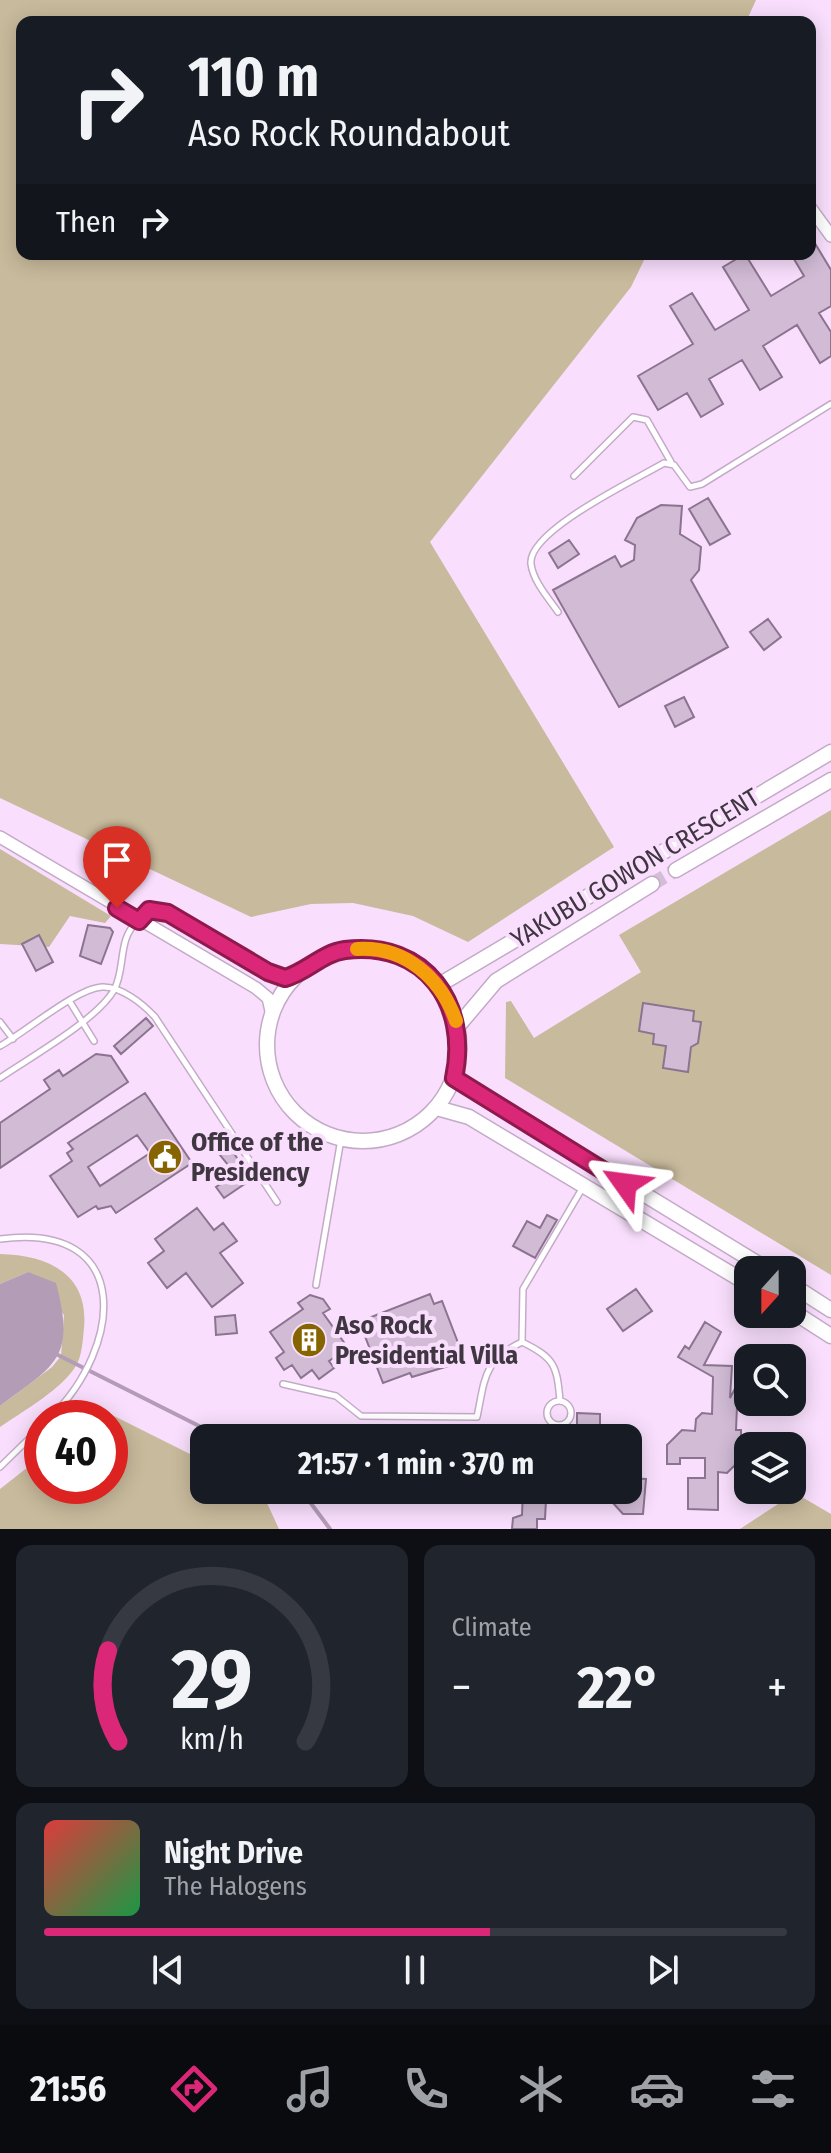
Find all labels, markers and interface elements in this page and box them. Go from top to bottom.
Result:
text: 110 m [188,44,319,111]
icon: right [56,48,160,152]
text: Aso Rock Roundabout [188,112,510,156]
icon: right [132,200,176,244]
text: Then [56,204,116,240]
street label: YAKUBU GOWON CRESCENT [505,782,765,955]
pin [83,826,151,908]
icon: arrive [95,838,139,882]
place label: Office of the Presidency [191,1127,323,1188]
public building icon: Office of the Presidency [146,1138,184,1176]
position arrow [583,1142,667,1226]
north arrow [734,1256,806,1328]
map controls [734,1256,806,1504]
place label: Aso Rock Presidential Villa [334,1310,518,1371]
building icon: Aso Rock Presidential Villa [290,1321,328,1359]
button: search [734,1344,806,1416]
speed limit sign: 40 [24,1400,128,1504]
button: layers [734,1432,806,1504]
text: 21:57 · 1 min · 370 m [298,1446,534,1482]
text: Climate [452,1612,532,1643]
text: 29 [170,1630,252,1730]
text: 22° [577,1652,661,1724]
text: − [452,1661,471,1714]
text: + [767,1661,787,1714]
text: km/h [180,1722,244,1757]
text: Night Drive [164,1835,303,1871]
text: The Halogens [164,1871,307,1902]
icon: previous [146,1948,190,1992]
icon: pause [393,1948,437,1992]
icon: next [641,1948,685,1992]
icon: directions [166,2061,222,2117]
icon: music [282,2061,338,2117]
icon: phone [398,2061,454,2117]
icon: climate [513,2061,569,2117]
icon: car [629,2061,685,2117]
icon: filters [745,2061,801,2117]
text: 21:56 [30,2067,106,2111]

